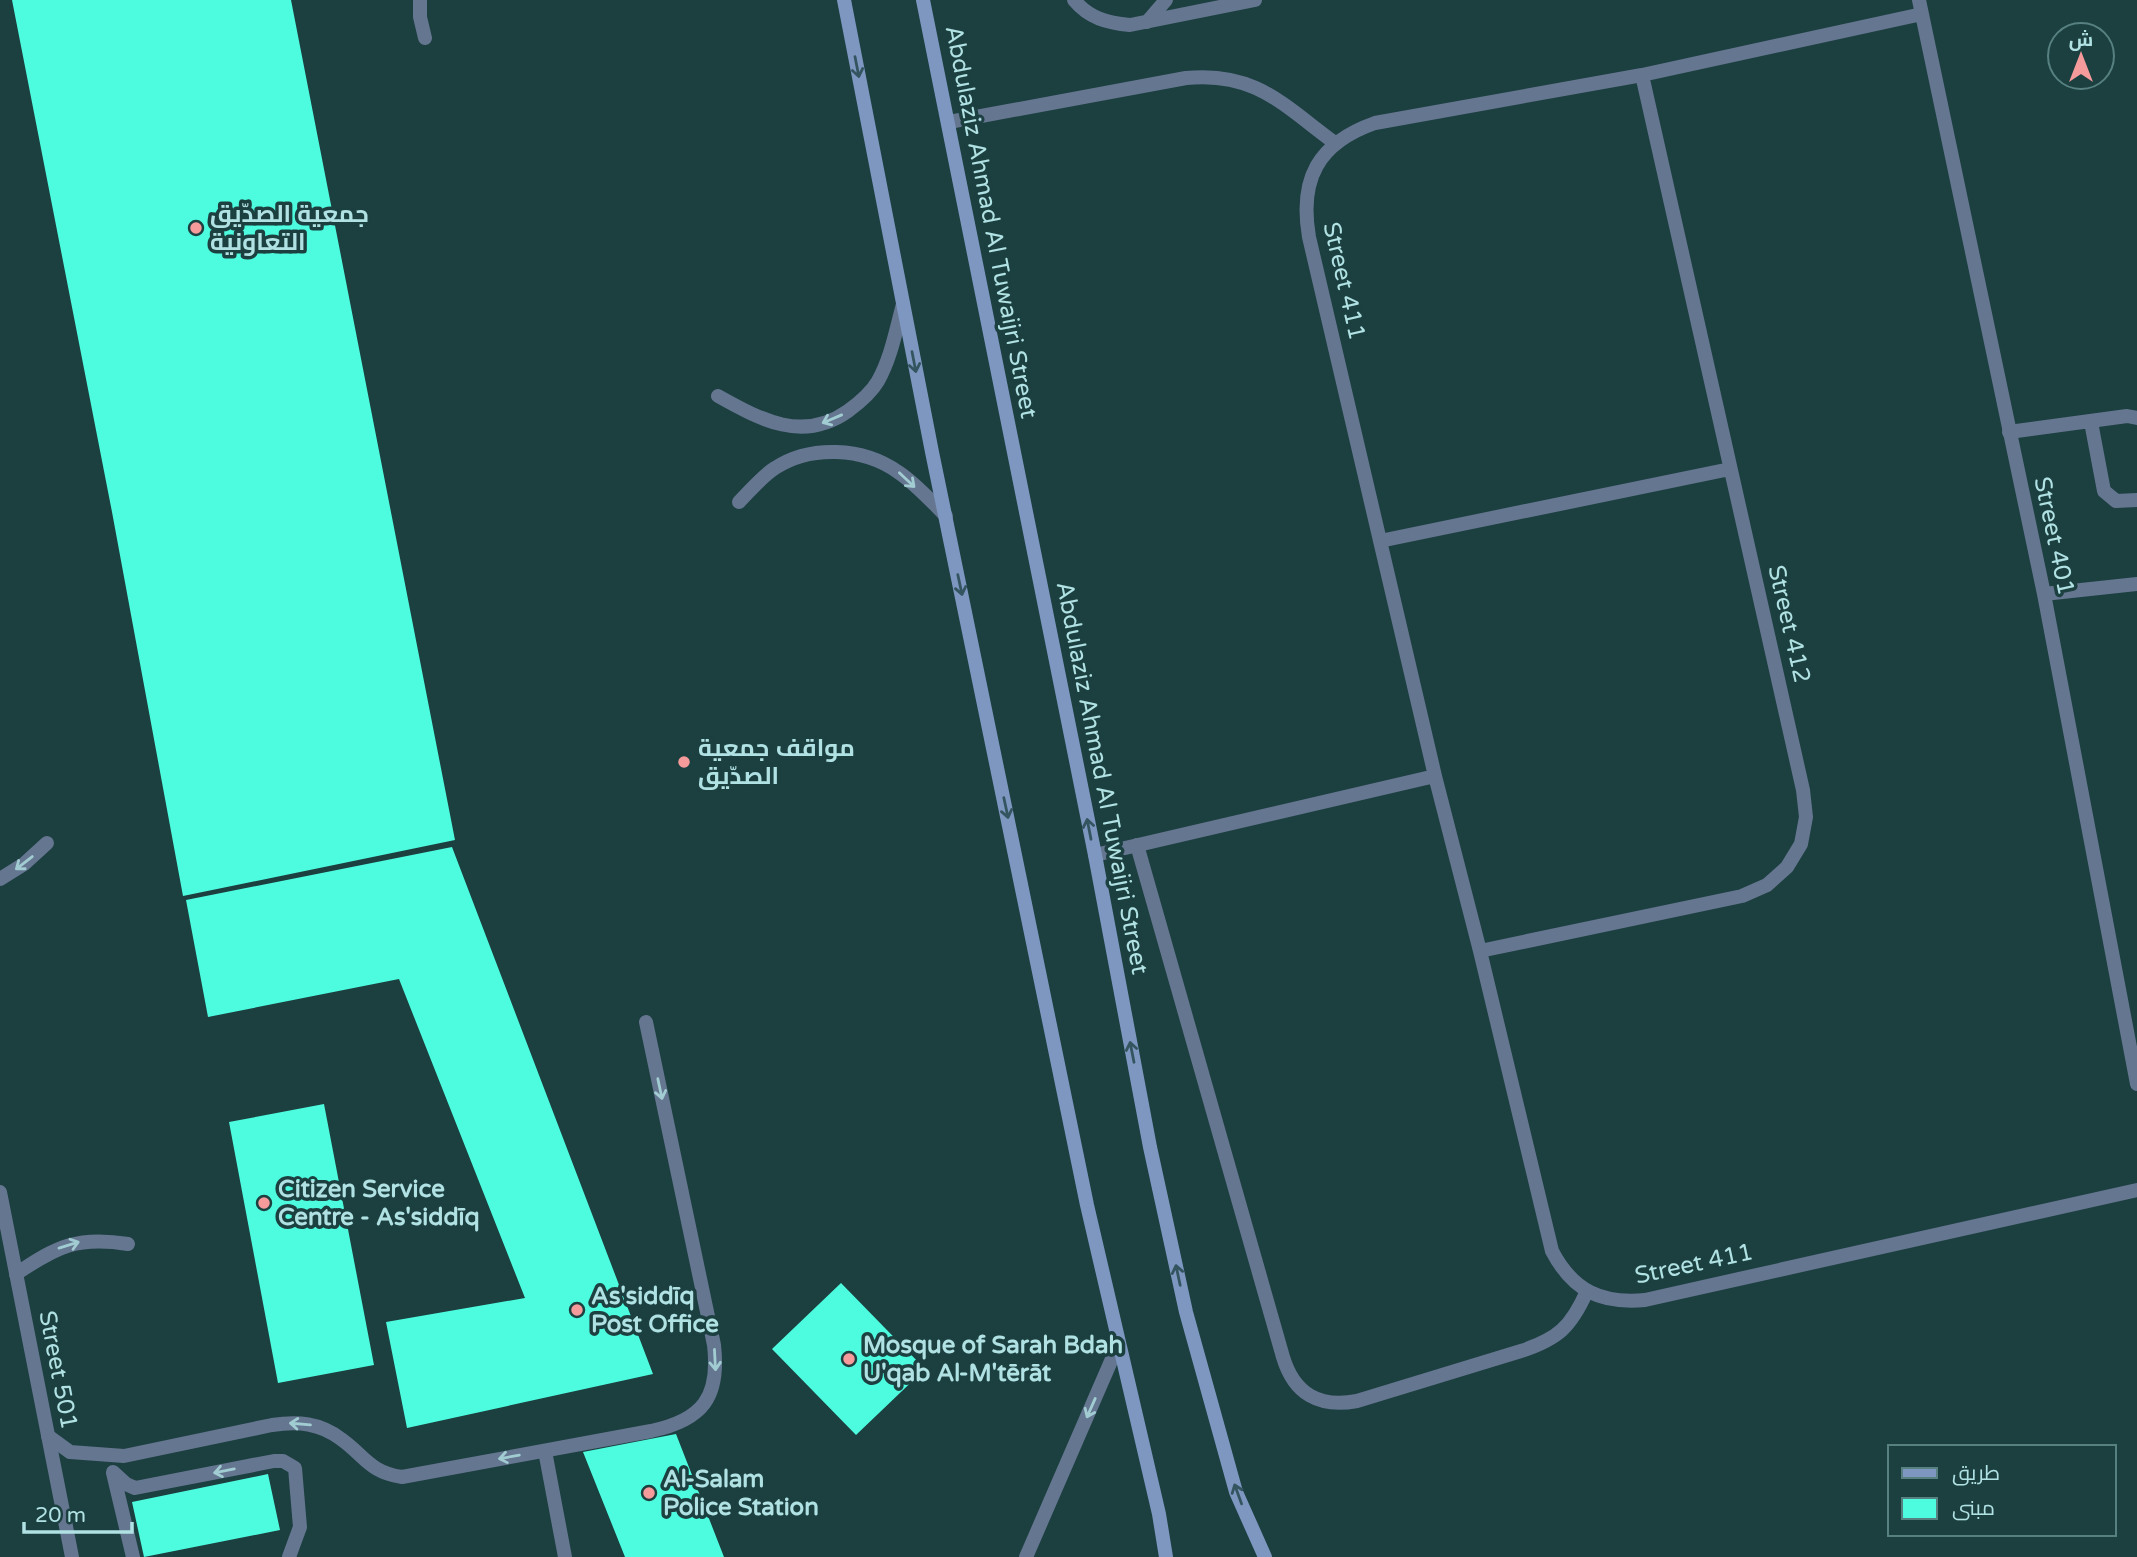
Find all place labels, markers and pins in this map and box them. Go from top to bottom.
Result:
place label: جمعية الصدّيق التعاونية [210,200,369,257]
marker: جمعية الصدّيق التعاونية [188,220,204,236]
place label: مواقف جمعية الصدّيق [698,734,855,791]
marker: مواقف جمعية الصدّيق [676,754,692,770]
place label: Citizen Service Centre - As'siddīq [278,1175,480,1232]
marker: Citizen Service Centre - As'siddīq [256,1195,272,1211]
place label: As'siddīq Post Office [591,1282,719,1339]
marker: As'siddīq Post Office [569,1302,585,1318]
place label: Mosque of Sarah Bdah U'qab Al-M'tērāt [863,1331,1123,1388]
marker: Mosque of Sarah Bdah U'qab Al-M'tērāt [841,1351,857,1367]
place label: Al-Salam Police Station [663,1465,819,1522]
marker: Al-Salam Police Station [641,1485,657,1501]

